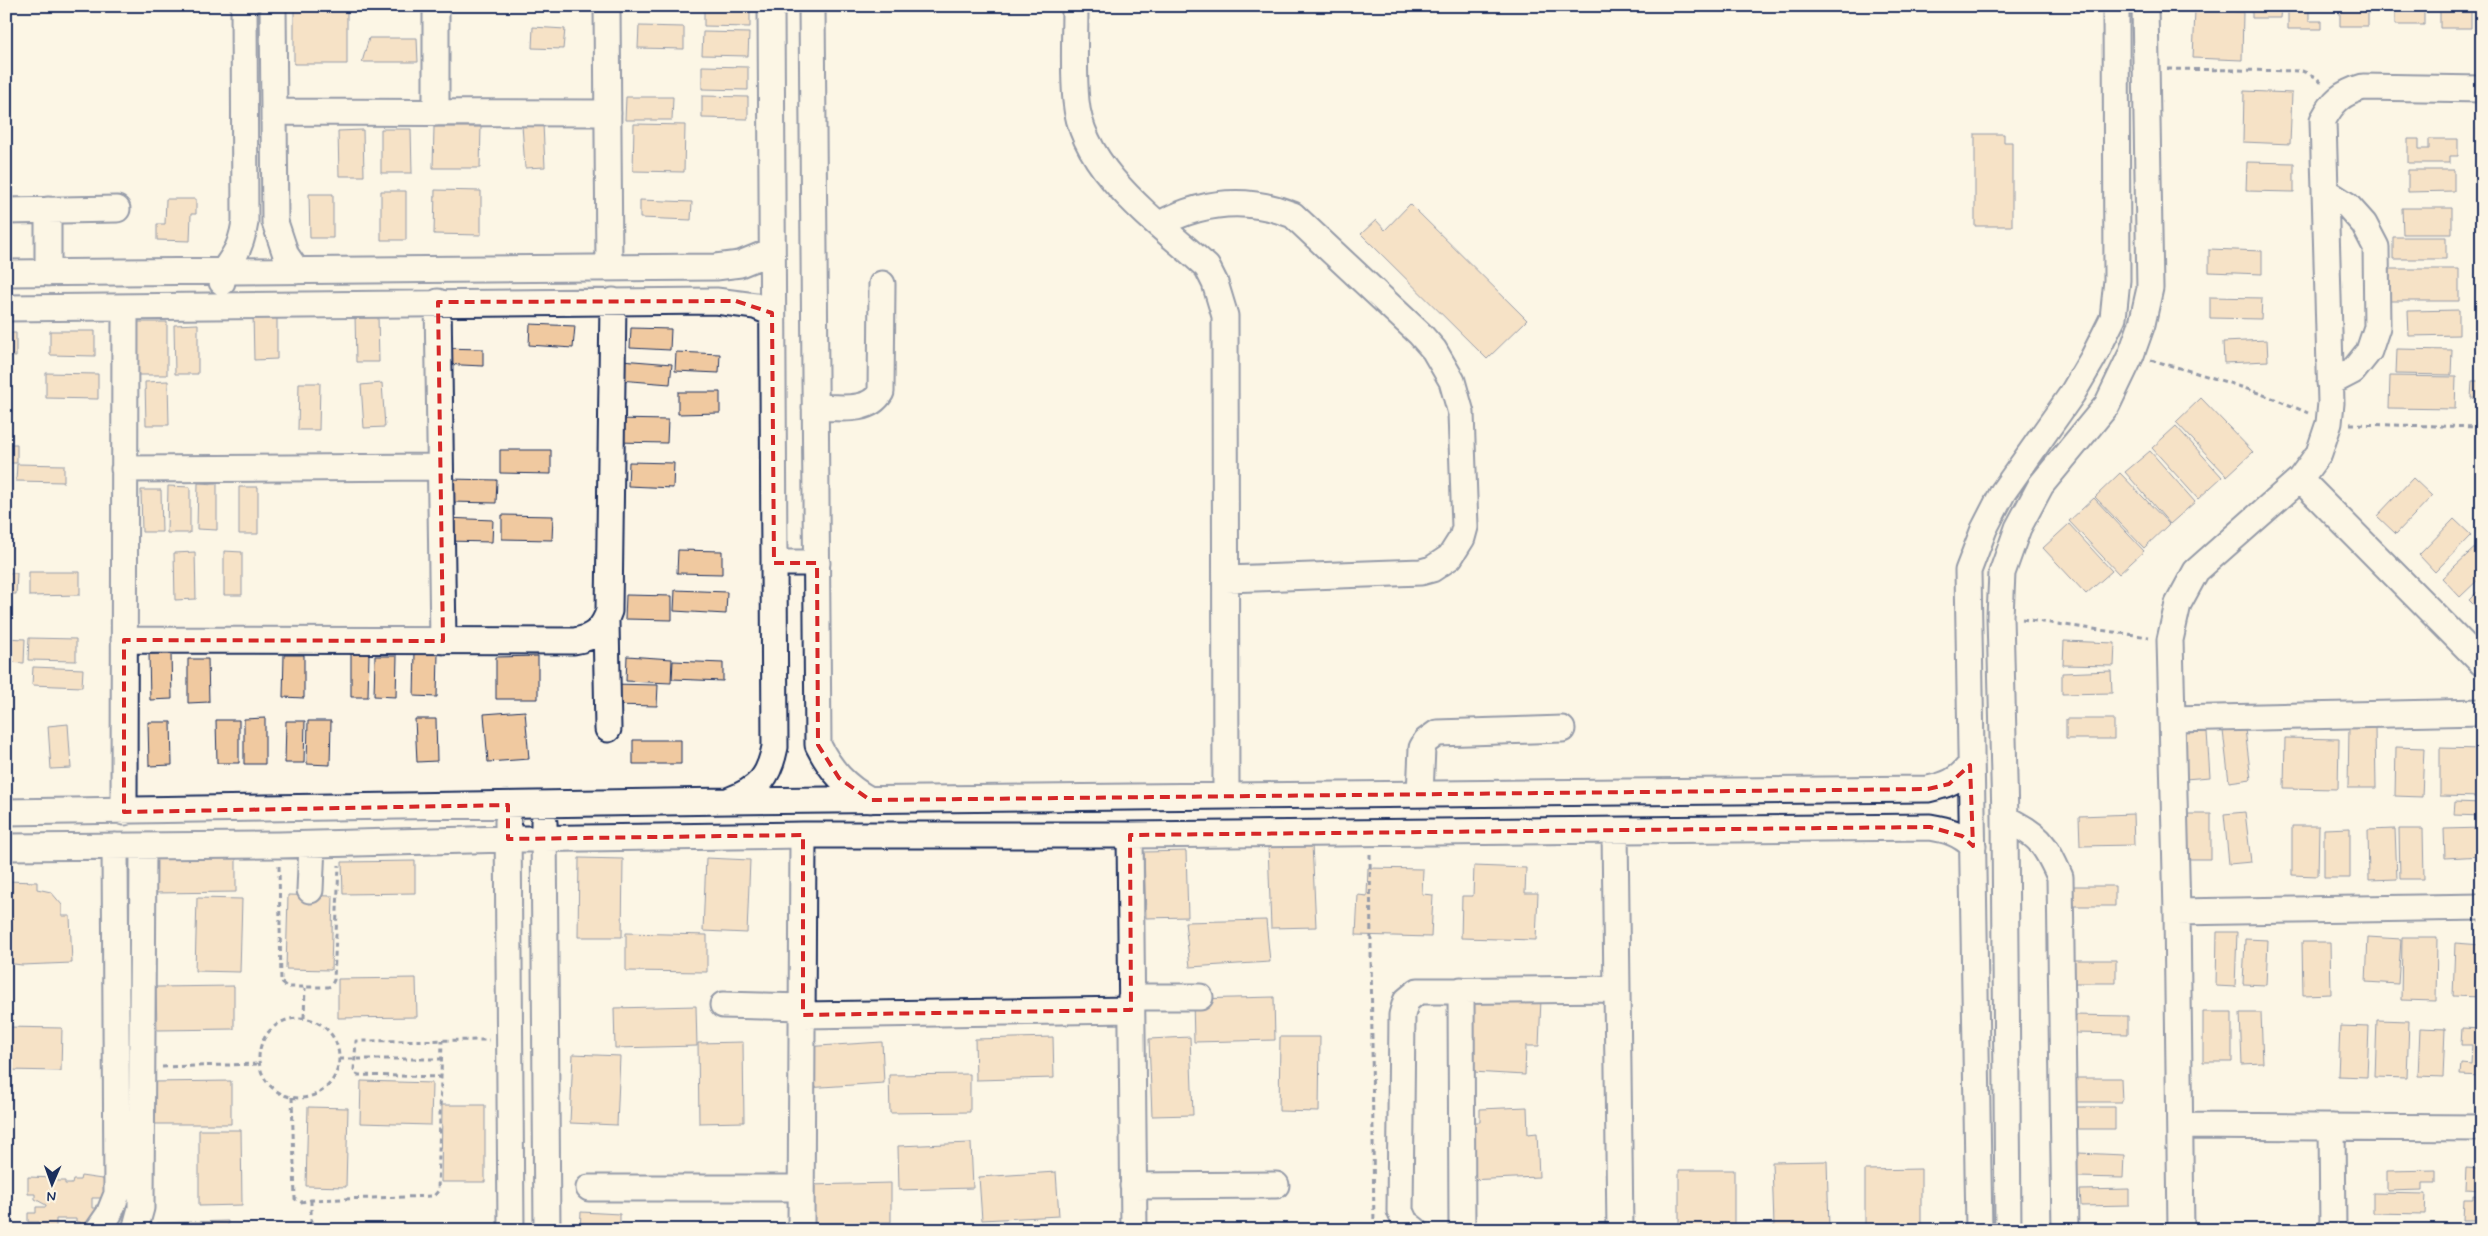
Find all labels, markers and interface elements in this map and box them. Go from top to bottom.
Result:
north arrow [28,1158,78,1208]
text: N [47,1187,57,1205]

